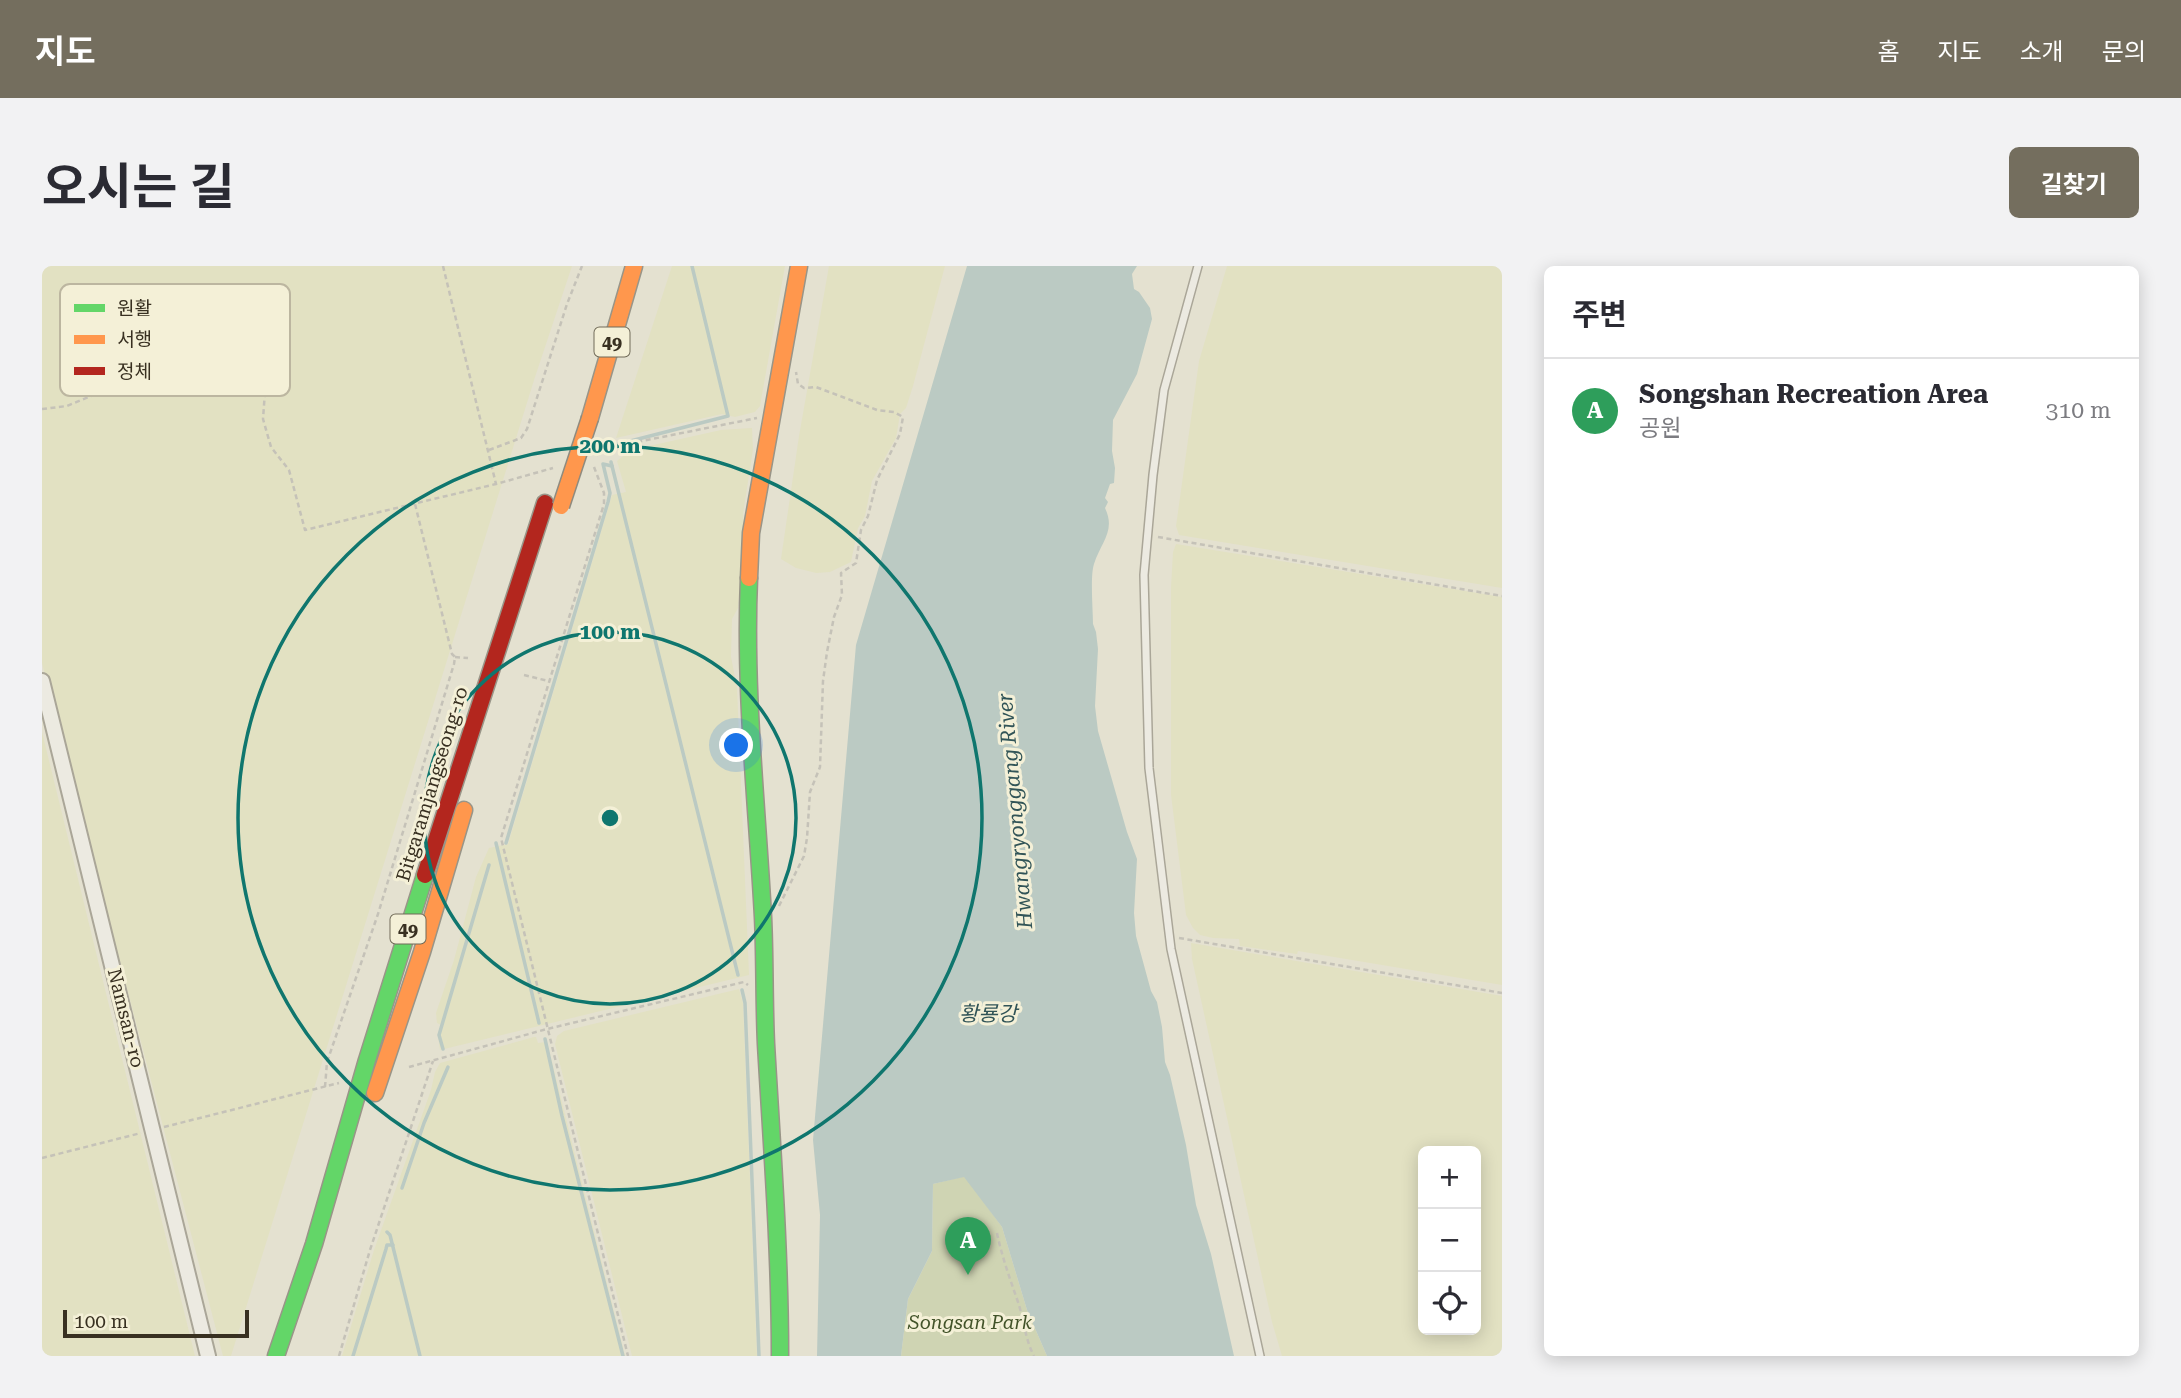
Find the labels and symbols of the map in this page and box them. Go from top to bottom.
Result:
legend [60,284,290,396]
text: 원활 [117,297,152,320]
text: 서행 [117,328,152,351]
road number: 49 [594,328,630,356]
text: 정체 [117,360,152,383]
text: 200 m [580,434,640,458]
text: 100 m [580,620,640,644]
street label: Bitgaramjangseong-ro [391,684,473,884]
water label: Hwangryonggang River [993,692,1037,931]
your location [719,728,753,762]
centre of rings [598,806,622,830]
road number: 49 [390,914,426,944]
street label: Namsan-ro [103,966,149,1070]
water label: 황룡강 [959,1002,1020,1026]
pin: A [945,1217,991,1275]
scale bar [63,1307,248,1339]
park label: Songsan Park [907,1311,1033,1334]

